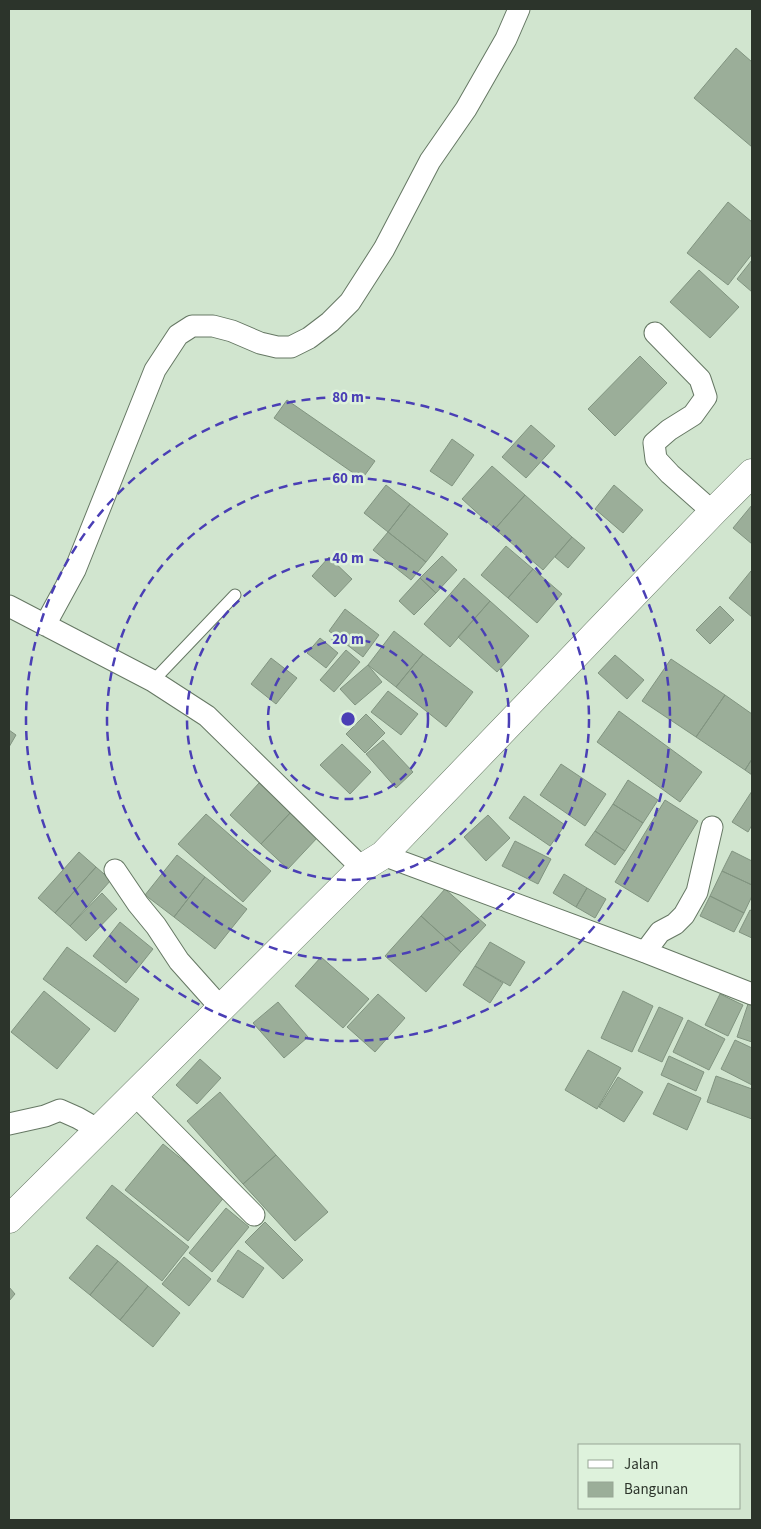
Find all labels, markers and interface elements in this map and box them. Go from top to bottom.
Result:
text: 80 m [332,387,364,408]
text: 60 m [332,468,364,489]
text: 40 m [332,548,364,569]
text: 20 m [332,629,364,650]
centre of rings [339,710,357,728]
legend [578,1444,741,1509]
text: Jalan [624,1454,658,1475]
text: Bangunan [624,1479,688,1500]

